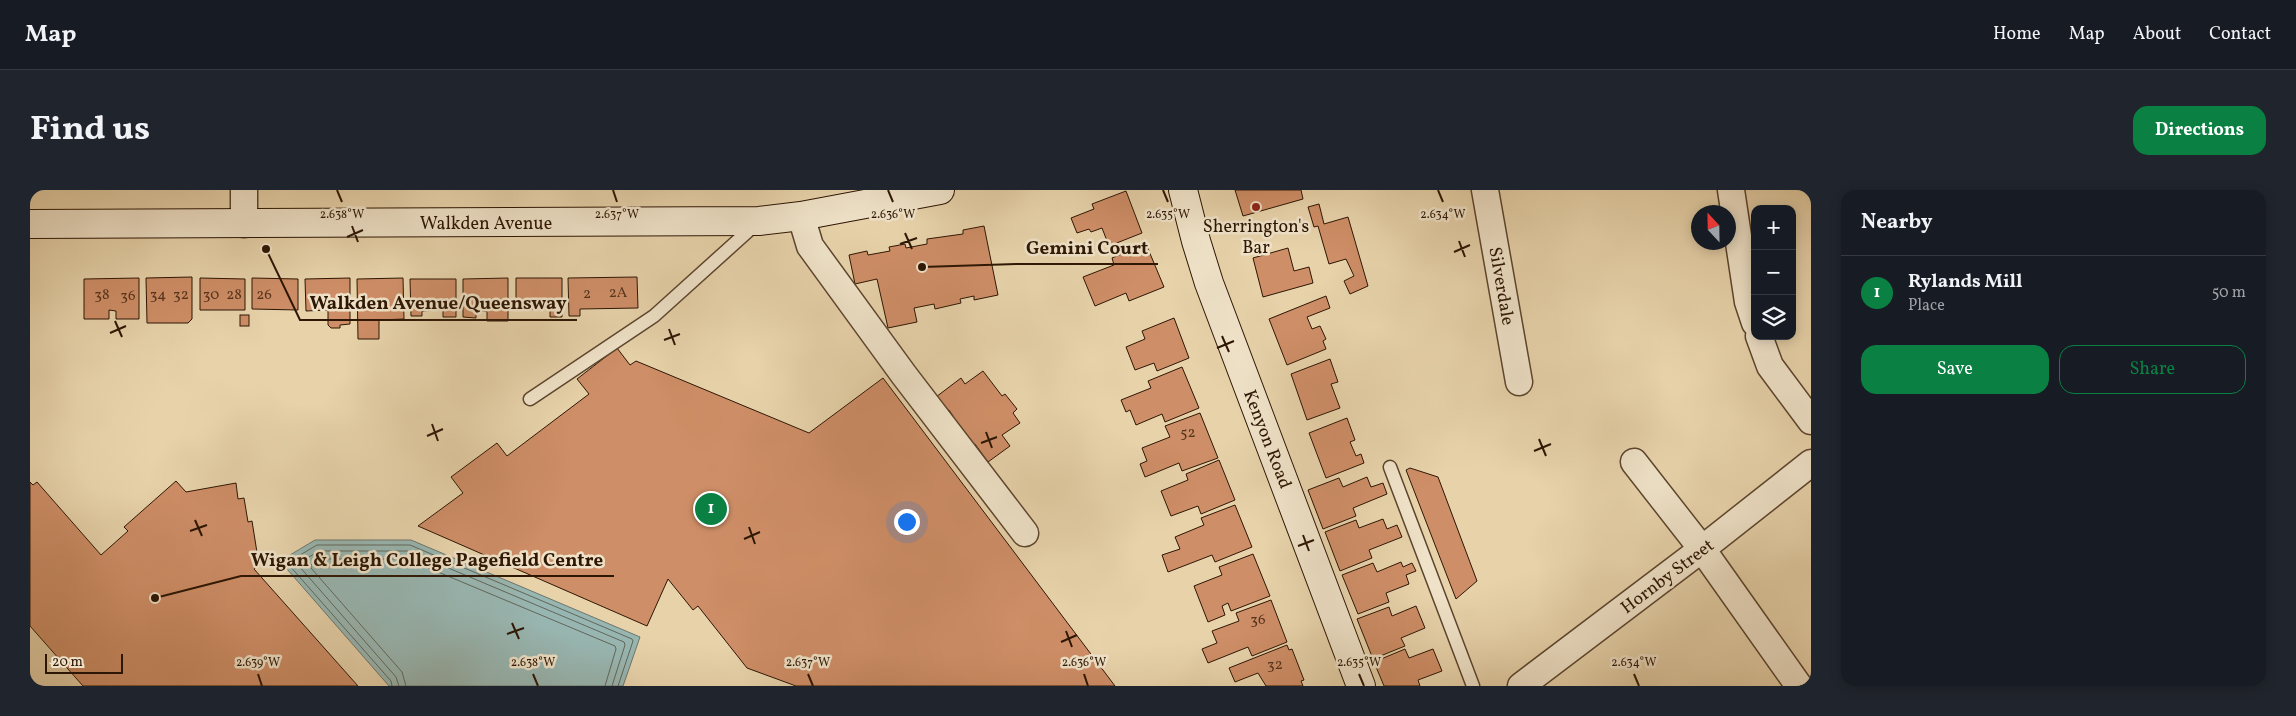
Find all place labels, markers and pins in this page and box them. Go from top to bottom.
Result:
marker: Sherrington's Bar [1250,201,1262,213]
place label: Sherrington's Bar [1203,215,1309,261]
callout: Gemini Court [1016,230,1158,264]
callout: Walkden Avenue/Queensway [300,286,577,320]
pin: 1 [695,490,727,528]
callout: Wigan & Leigh College Pagefield Centre [241,542,614,576]

